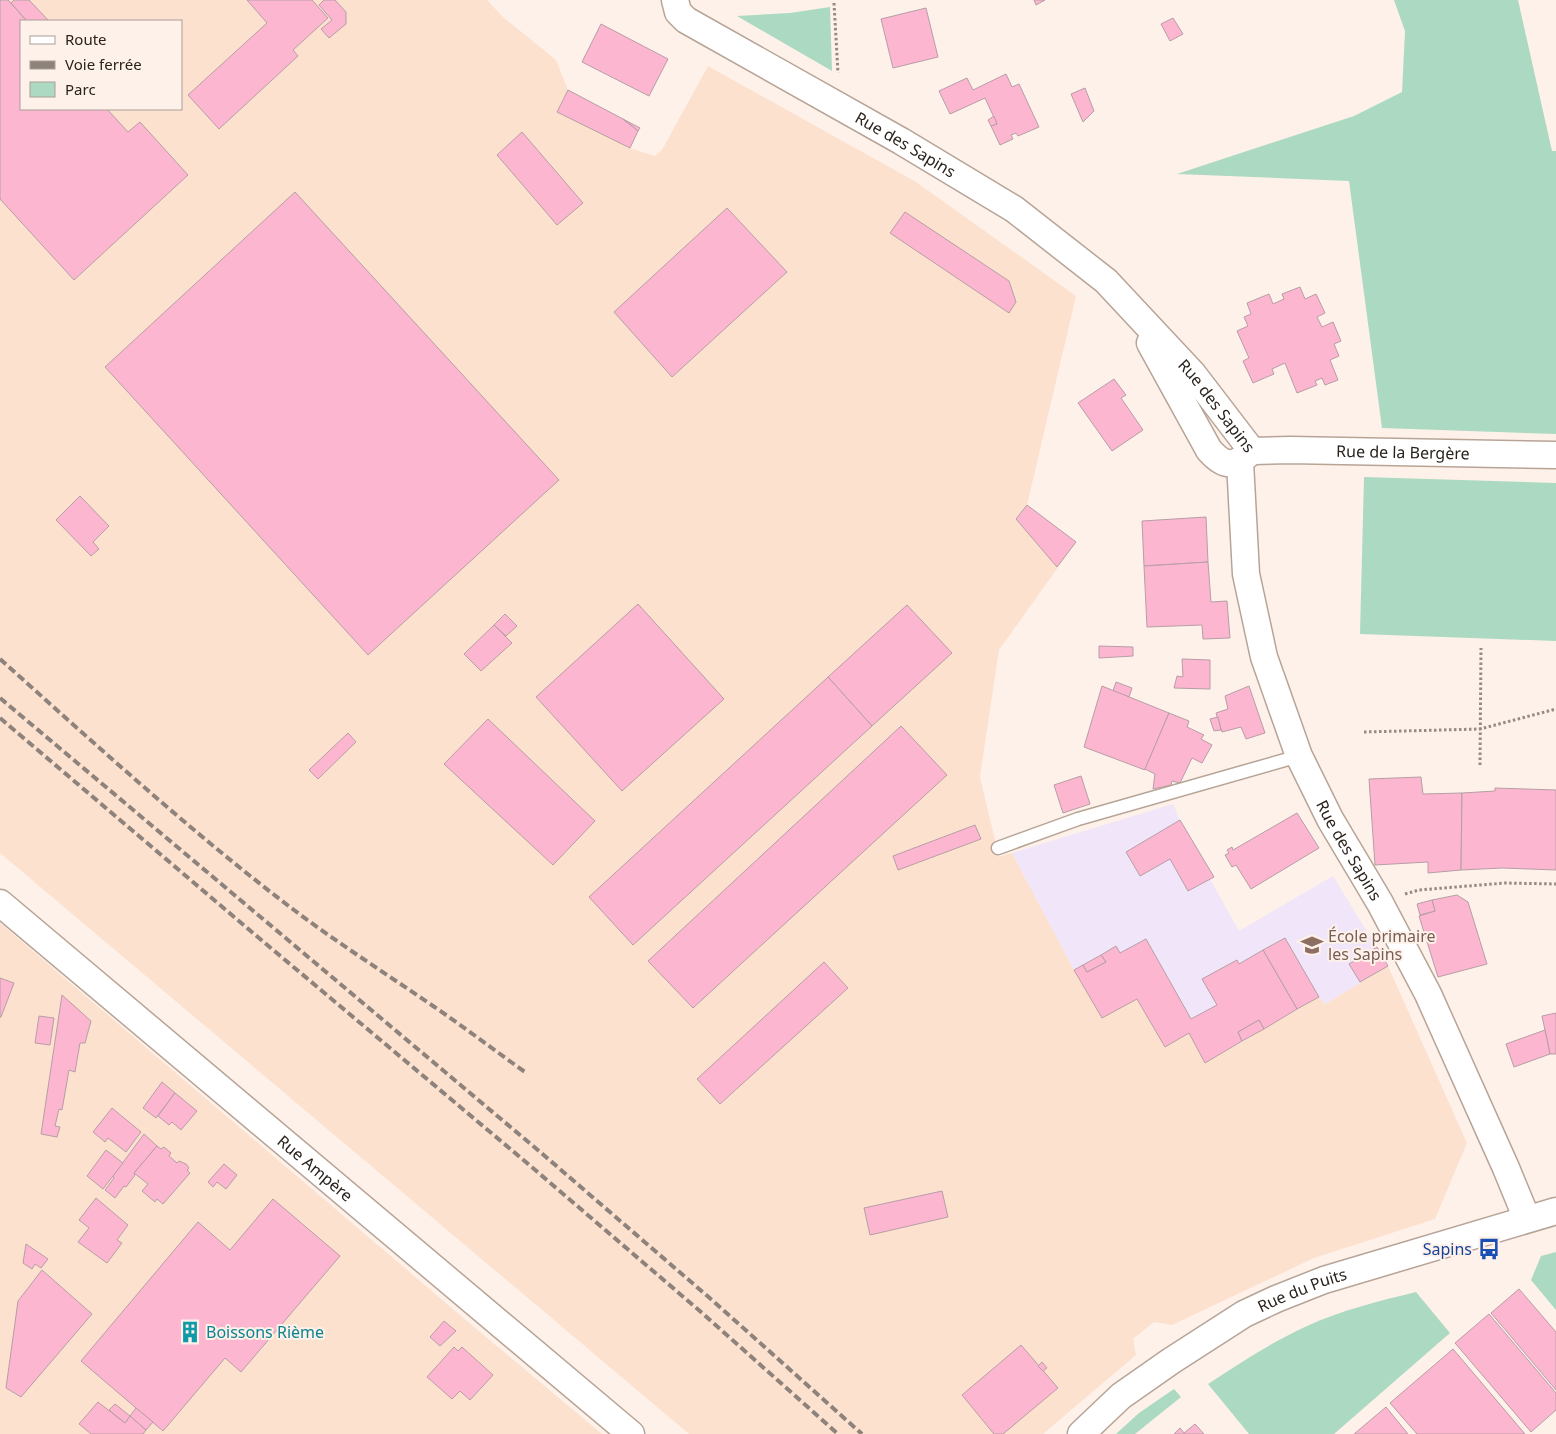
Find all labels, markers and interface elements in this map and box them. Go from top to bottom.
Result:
legend [20,20,182,110]
text: Route [65,29,107,49]
text: Voie ferrée [65,54,142,74]
text: Parc [65,79,96,99]
street label: Rue des Sapins [851,106,960,182]
street label: Rue des Sapins [1173,354,1260,457]
street label: Rue de la Bergère [1336,440,1470,464]
street label: Rue des Sapins [1311,796,1387,905]
place label: École primaire les Sapins [1328,925,1436,965]
school or university icon: École primaire les Sapins [1299,932,1325,958]
street label: Rue Ampère [273,1130,358,1206]
bus stop icon: Sapins [1476,1236,1502,1262]
place label: Sapins [1423,1238,1472,1260]
street label: Rue du Puits [1254,1263,1349,1317]
building icon: Boissons Rième [177,1319,203,1345]
place label: Boissons Rième [206,1321,324,1343]

